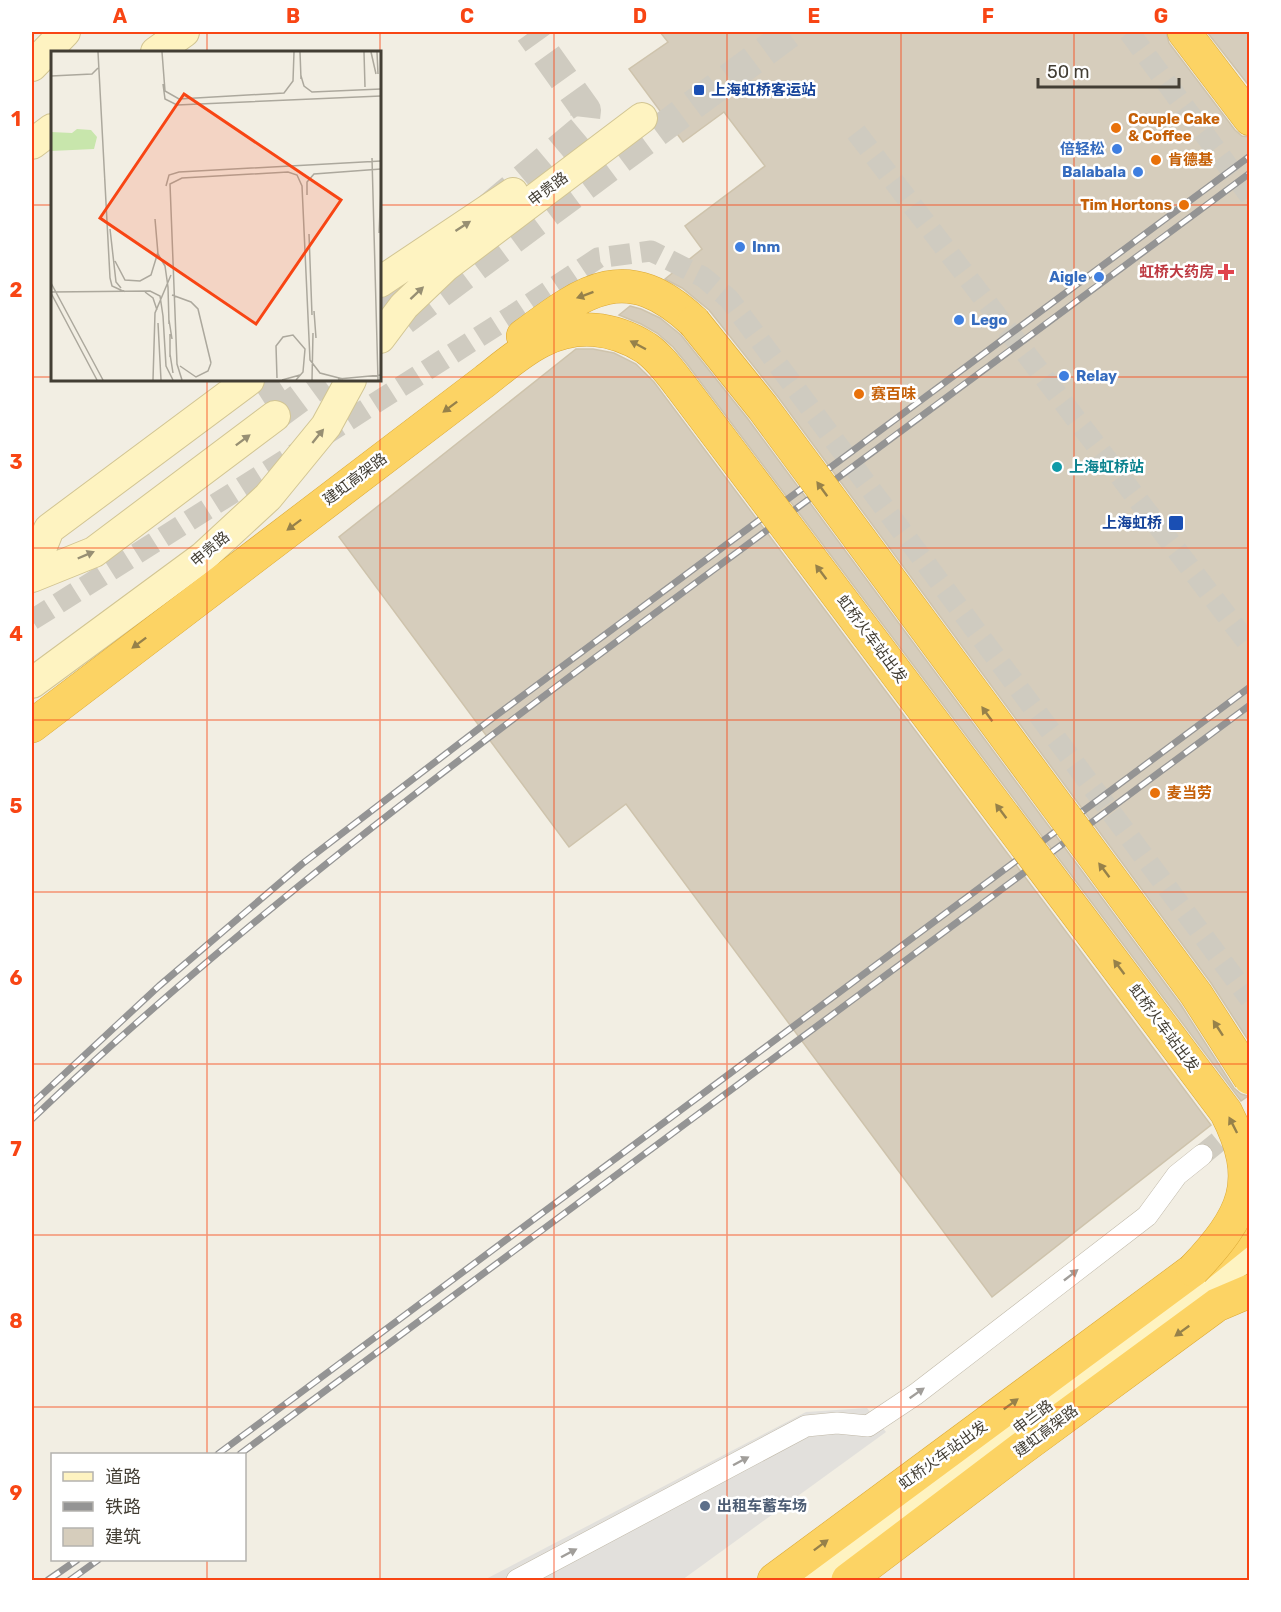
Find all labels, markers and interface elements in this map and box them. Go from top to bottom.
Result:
text: A [113,4,128,28]
text: B [286,4,300,28]
text: C [460,4,474,28]
text: D [633,4,647,28]
text: E [808,4,820,28]
text: F [982,4,994,28]
text: G [1154,4,1168,28]
inset map [51,51,381,381]
scale bar [1038,51,1179,89]
text: 50 m [1047,61,1090,83]
place label: 上海虹桥客运站 [711,81,816,99]
marker: 上海虹桥客运站 [692,83,706,97]
text: 1 [11,107,21,131]
place label: Couple Cake & Coffee [1128,110,1220,145]
marker: Couple Cake & Coffee [1109,121,1123,135]
place label: 倍轻松 [1060,140,1105,158]
marker: 倍轻松 [1110,142,1124,156]
place label: 肯德基 [1168,151,1213,169]
marker: 肯德基 [1149,153,1163,167]
place label: Balabala [1062,163,1126,181]
marker: Balabala [1131,165,1145,179]
street label: 申贵路 [525,168,571,210]
place label: Tim Hortons [1080,196,1172,214]
marker: Tim Hortons [1177,198,1191,212]
one-way arrow [455,221,471,232]
place label: Inm [752,238,780,256]
marker: Inm [733,240,747,254]
place label: 虹桥大药房 [1139,263,1214,281]
marker: 虹桥大药房 [1219,265,1233,279]
place label: Aigle [1049,268,1087,286]
marker: Aigle [1092,270,1106,284]
text: 2 [10,278,23,302]
one-way arrow [410,287,424,301]
one-way arrow [576,290,594,300]
place label: Lego [971,311,1007,329]
marker: Lego [952,313,966,327]
one-way arrow [630,340,647,350]
place label: Relay [1076,367,1117,385]
marker: Relay [1057,369,1071,383]
place label: 赛百味 [871,385,916,403]
marker: 赛百味 [852,387,866,401]
one-way arrow [442,401,457,413]
one-way arrow [312,428,324,443]
one-way arrow [235,435,250,447]
street label: 建虹高架路 [320,449,390,509]
text: 3 [9,450,23,474]
place label: 上海虹桥站 [1069,458,1144,476]
marker: 上海虹桥站 [1050,460,1064,474]
one-way arrow [817,482,829,497]
place label: 上海虹桥 [1102,514,1162,532]
marker: 上海虹桥 [1167,514,1185,532]
one-way arrow [287,519,303,531]
street label: 申贵路 [187,528,233,570]
one-way arrow [77,550,95,560]
one-way arrow [815,564,827,580]
street label: 虹桥火车站出发 [833,592,911,686]
text: 4 [9,622,23,646]
one-way arrow [131,637,147,649]
one-way arrow [981,706,994,722]
place label: 麦当劳 [1167,784,1212,802]
marker: 麦当劳 [1148,786,1162,800]
text: 5 [10,794,23,818]
one-way arrow [996,804,1008,819]
one-way arrow [1098,863,1110,879]
one-way arrow [1113,960,1125,975]
text: 6 [9,966,23,990]
street label: 虹桥火车站出发 [1125,981,1203,1075]
one-way arrow [1212,1021,1224,1037]
one-way arrow [1228,1117,1237,1134]
text: 7 [10,1137,22,1161]
one-way arrow [1064,1269,1079,1281]
text: 8 [9,1309,23,1333]
one-way arrow [1174,1325,1190,1337]
one-way arrow [908,1387,924,1399]
street label: 申兰路 [1010,1396,1056,1438]
one-way arrow [1004,1399,1019,1411]
street label: 建虹高架路 [1011,1401,1081,1461]
street label: 虹桥火车站出发 [895,1417,991,1493]
legend [51,1453,246,1561]
one-way arrow [732,1456,749,1466]
text: 道路 [105,1466,141,1488]
text: 9 [10,1481,23,1505]
text: 铁路 [105,1496,141,1518]
place label: 出租车蓄车场 [717,1497,807,1515]
marker: 出租车蓄车场 [698,1499,712,1513]
text: 建筑 [105,1526,141,1548]
one-way arrow [813,1540,828,1552]
one-way arrow [560,1549,577,1558]

